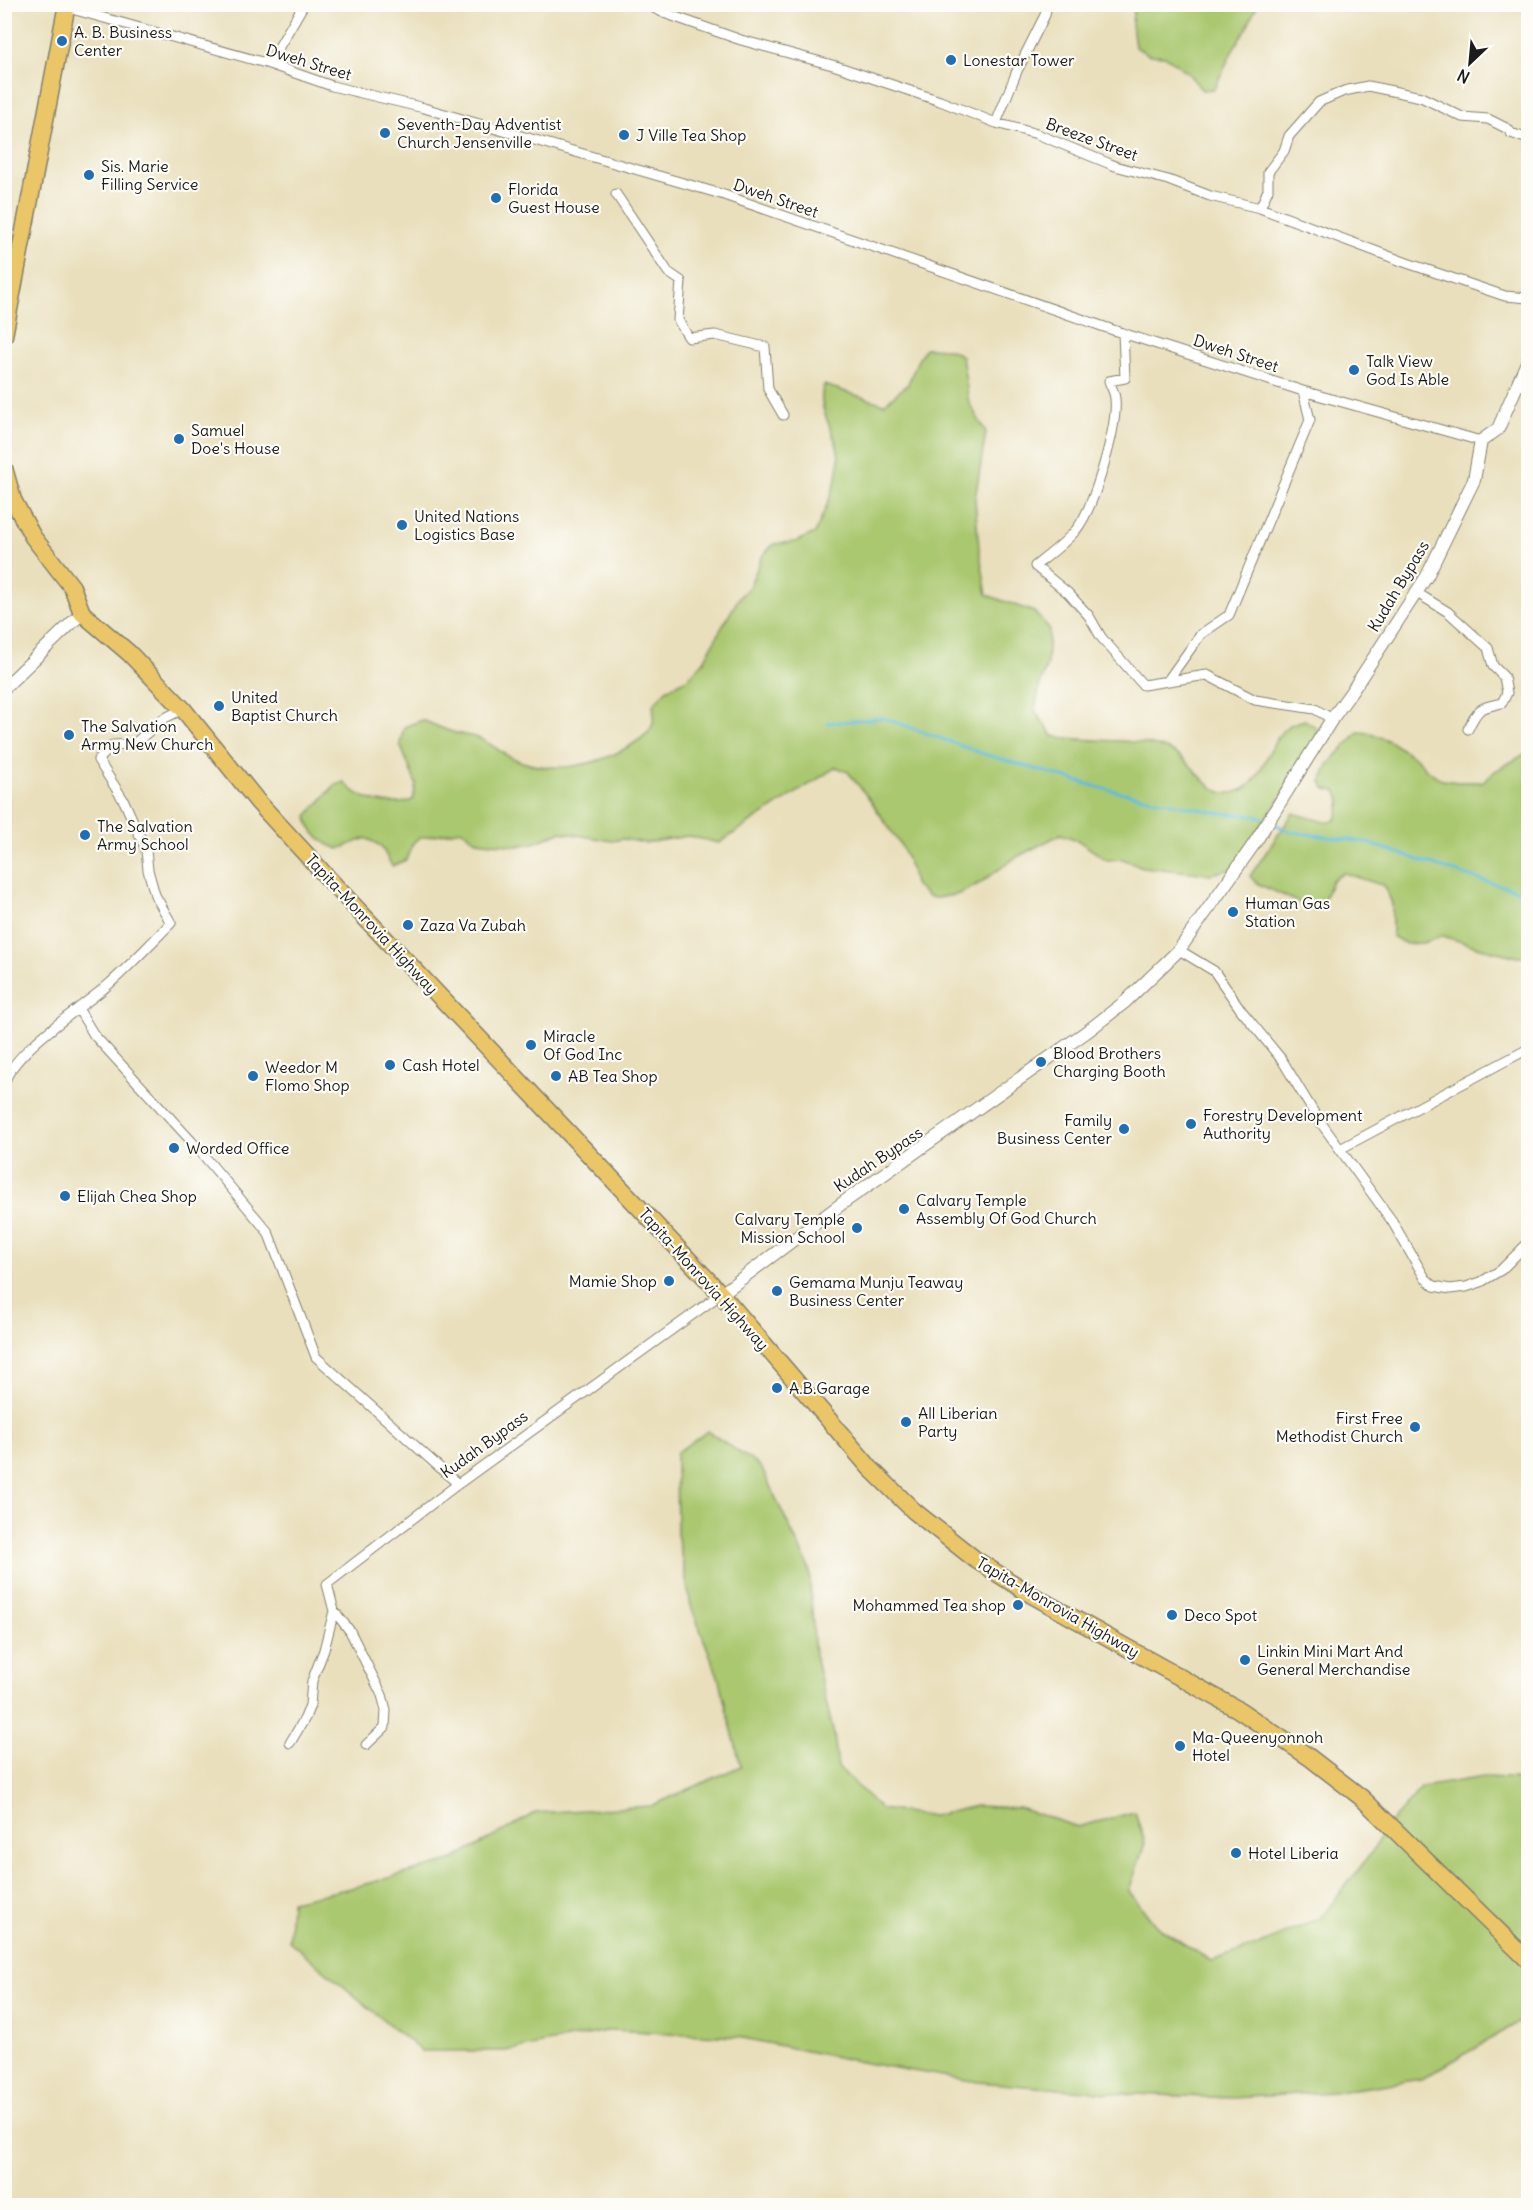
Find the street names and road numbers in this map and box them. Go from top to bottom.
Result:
street label: Dweh Street [264,40,355,85]
street label: Breeze Street [1043,113,1141,165]
street label: Dweh Street [731,174,822,222]
street label: Dweh Street [1191,330,1282,376]
street label: Kudah Bypass [1363,537,1433,635]
street label: Tapita-Monrovia Highway [302,850,442,998]
street label: Kudah Bypass [830,1122,926,1196]
street label: Tapita-Monrovia Highway [635,1204,773,1354]
street label: Kudah Bypass [436,1406,532,1482]
street label: Tapita-Monrovia Highway [973,1552,1143,1662]

